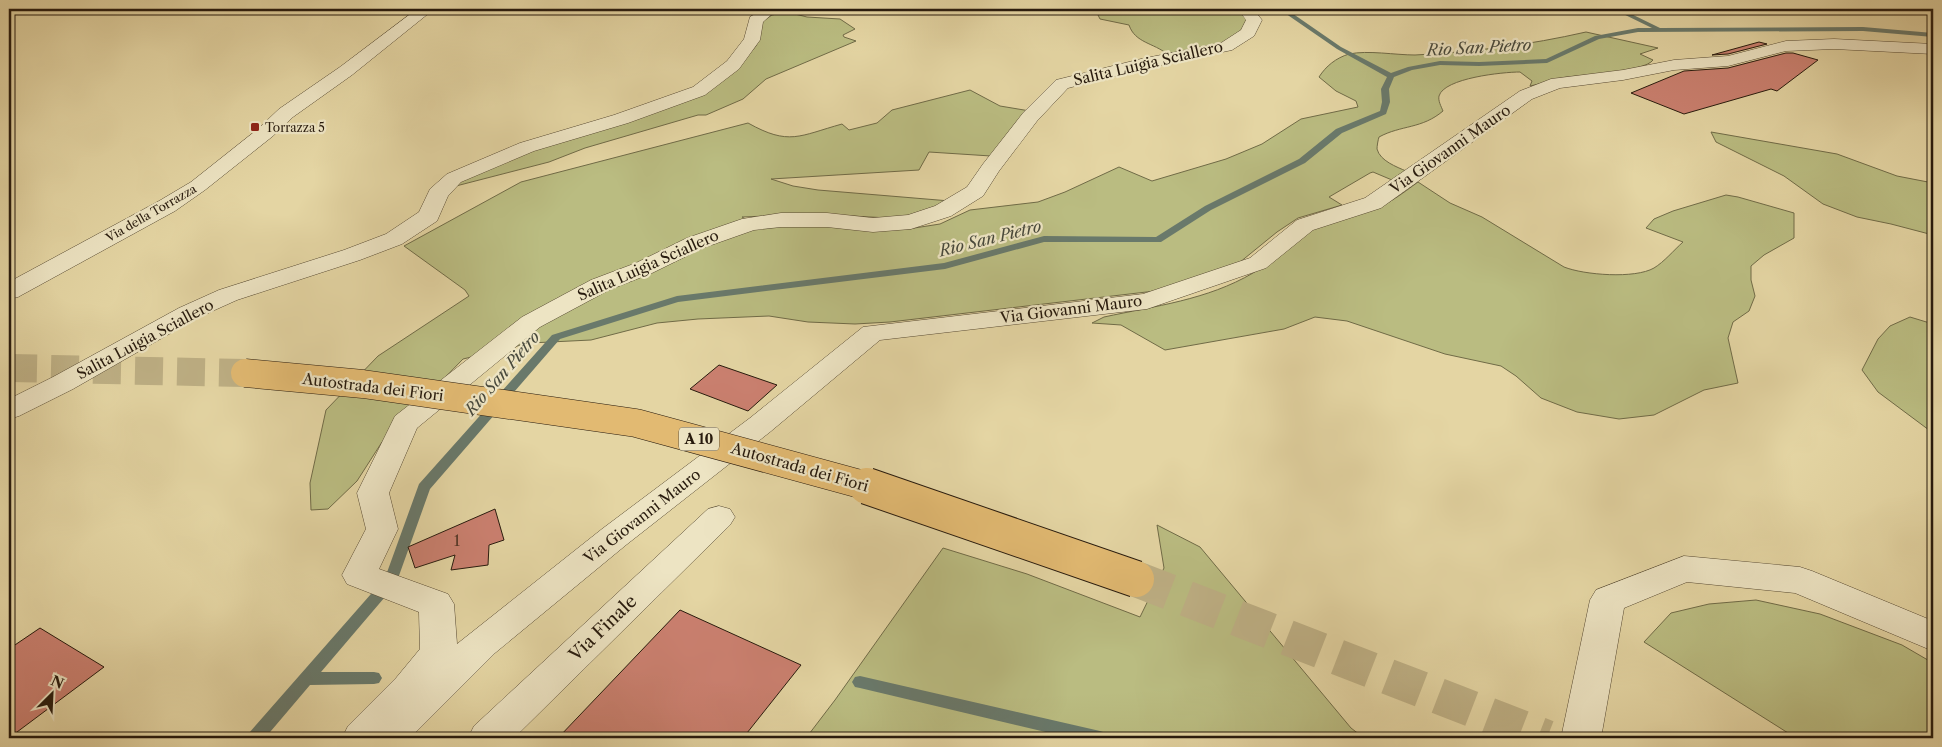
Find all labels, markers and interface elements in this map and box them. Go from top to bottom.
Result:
water label: Rio San Pietro [1424,34,1532,60]
street label: Salita Luigia Sciallero [1071,37,1225,89]
street label: Via Giovanni Mauro [1385,100,1514,198]
place label: Torrazza 5 [265,120,325,135]
marker: Torrazza 5 [249,121,261,133]
street label: Via della Torrazza [102,181,200,246]
water label: Rio San Pietro [935,216,1043,261]
street label: Salita Luigia Sciallero [574,225,722,305]
street label: Via Giovanni Mauro [998,291,1143,327]
street label: Salita Luigia Sciallero [73,295,217,383]
water label: Rio San Pietro [459,327,544,421]
street label: Autostrada dei Fiori [300,369,445,405]
road number: A 10 [679,428,719,450]
street label: Autostrada dei Fiori [728,438,871,496]
street label: Via Giovanni Mauro [579,464,704,568]
house number: 1 [454,531,461,550]
street label: Via Finale [564,590,642,666]
north arrow [28,670,78,720]
text: N [48,671,67,693]

